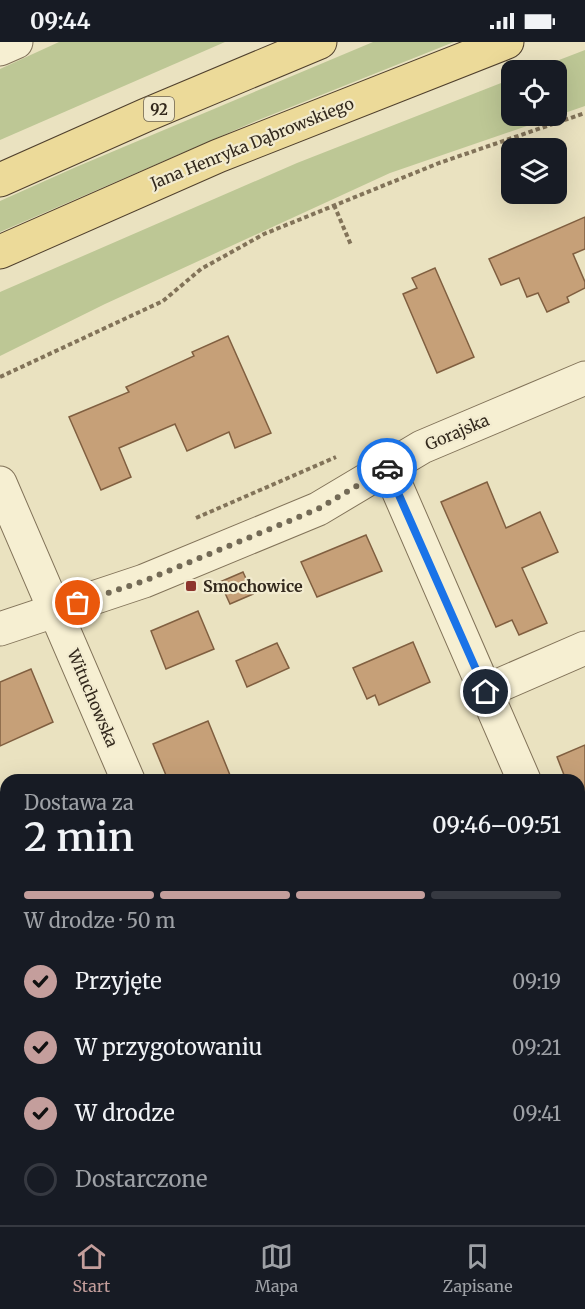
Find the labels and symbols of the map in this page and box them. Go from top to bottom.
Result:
street label: Jana Henryka Dąbrowskiego [147,93,357,193]
road number: 92 [144,97,174,121]
street label: Gorajska [422,409,492,454]
courier [357,438,417,498]
place label: Smochowice [203,576,303,596]
pin [52,577,103,628]
marker: Smochowice [184,579,198,593]
street label: Wituchowska [63,645,123,750]
pin [460,666,511,717]

